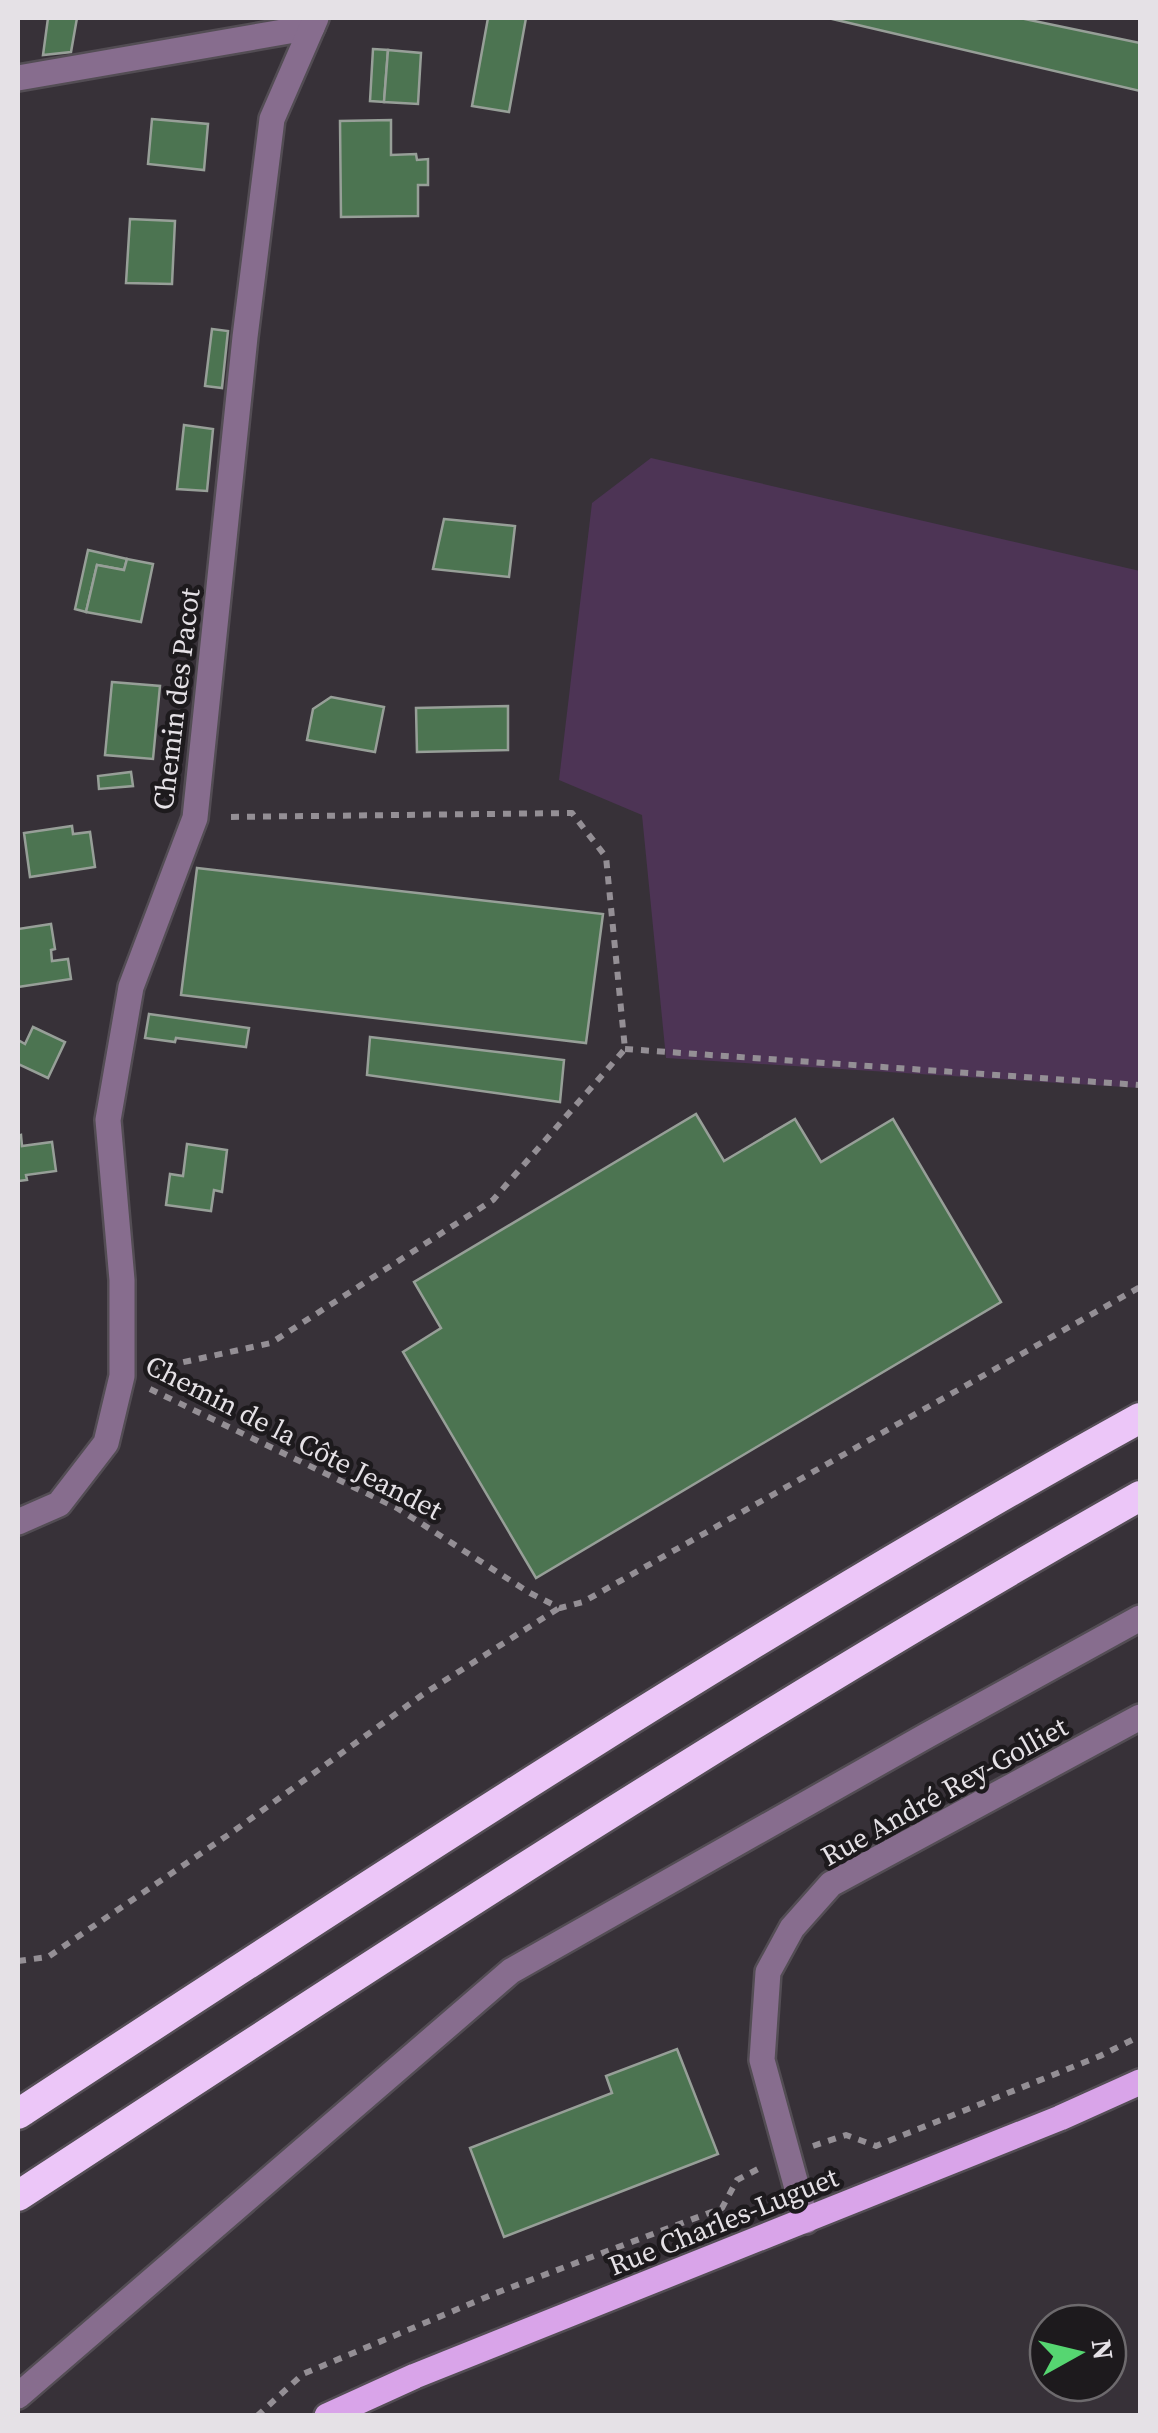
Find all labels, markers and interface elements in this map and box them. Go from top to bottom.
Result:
street label: Chemin des Pacot [144,585,209,812]
street label: Chemin de la Côte Jeandet [139,1346,450,1529]
street label: Rue André Rey-Golliet [814,1707,1075,1875]
street label: Rue Charles-Luguet [603,2157,844,2284]
north arrow [1028,2303,1128,2403]
text: N [1083,2337,1123,2362]

